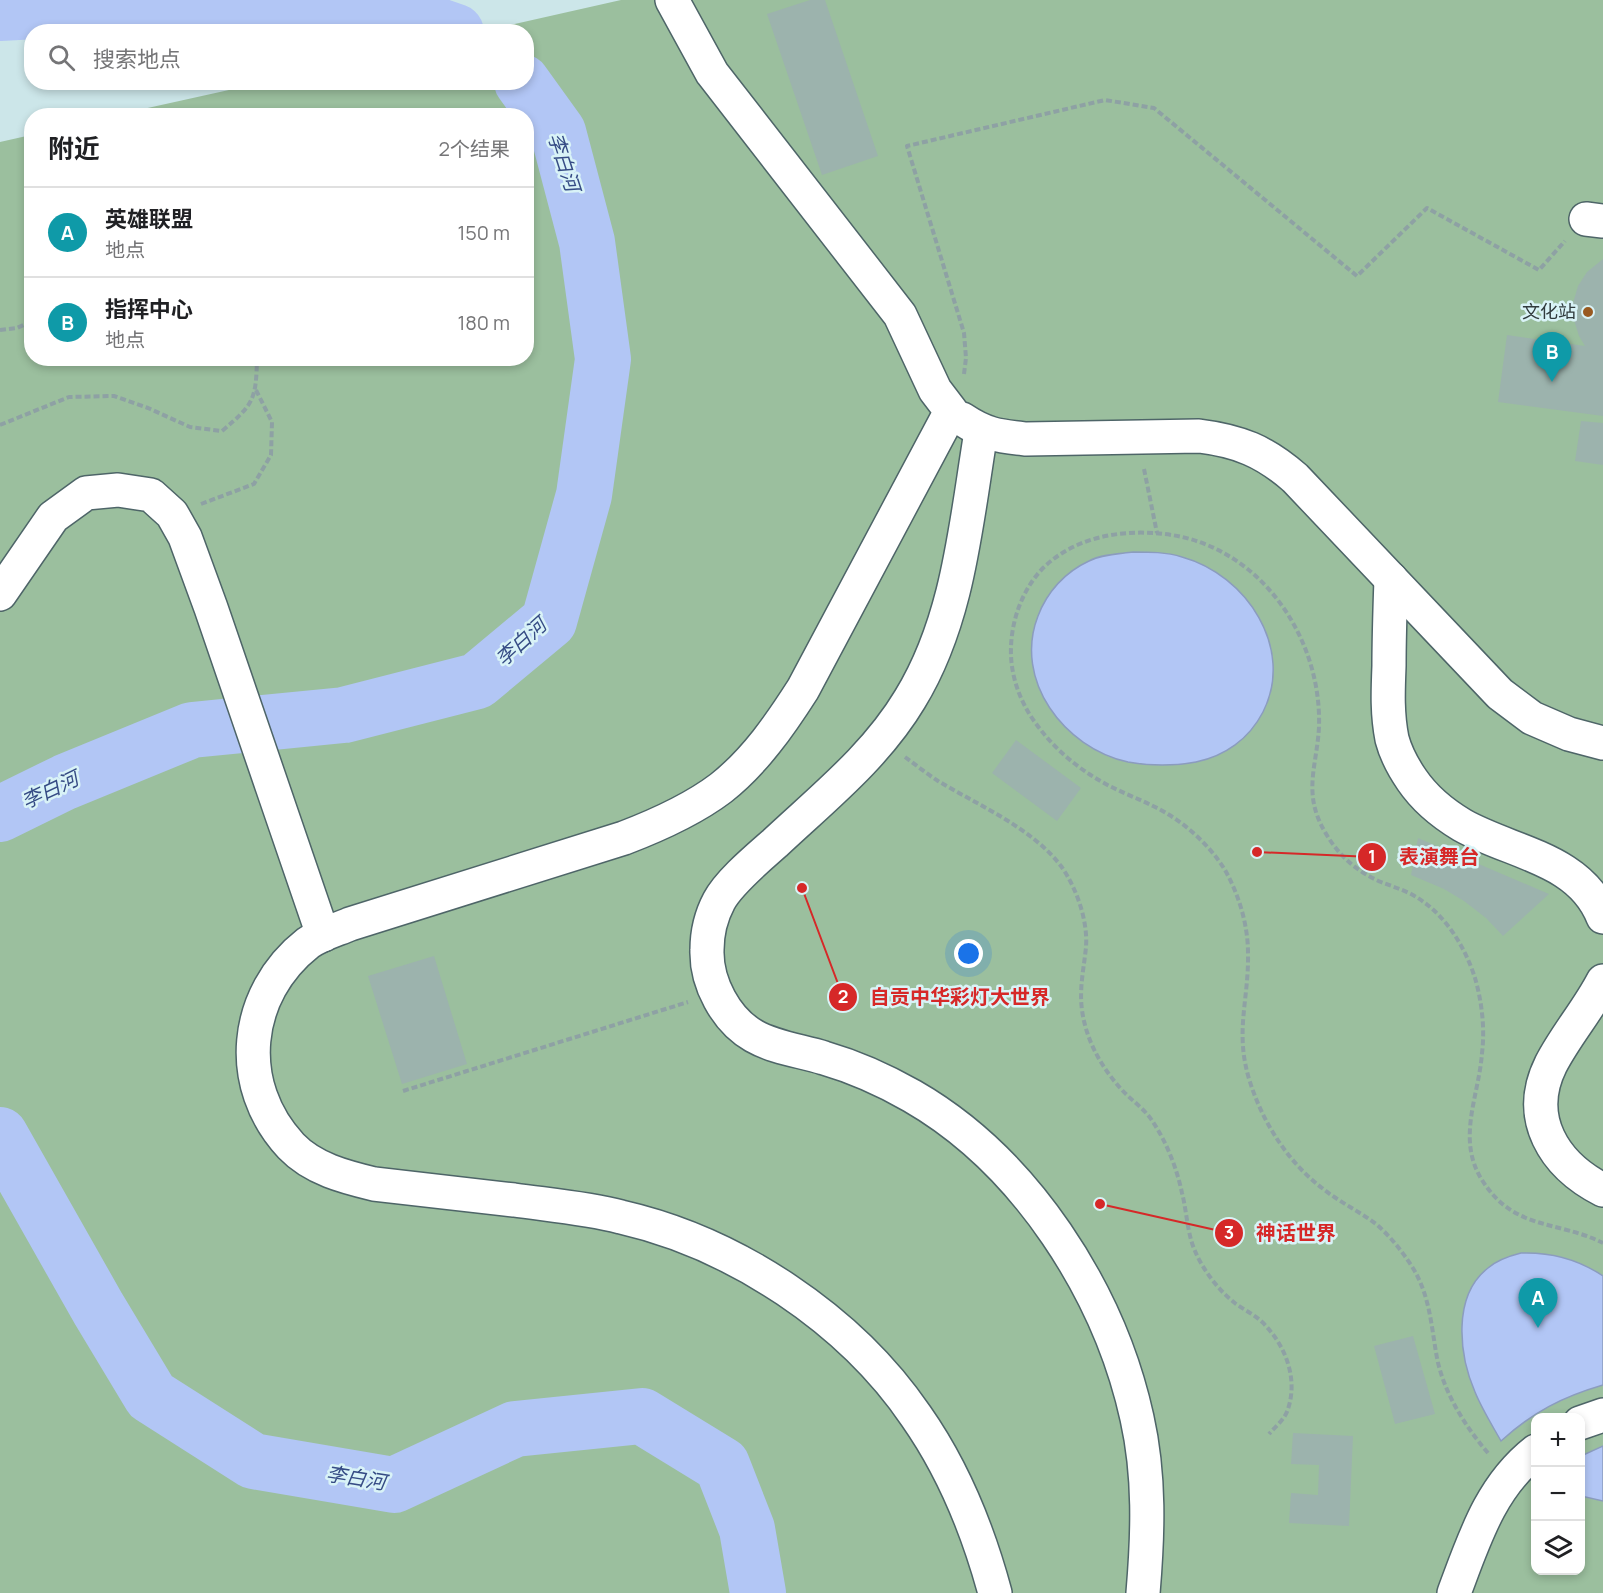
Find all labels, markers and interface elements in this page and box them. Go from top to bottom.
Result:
search box [24,24,534,90]
icon: search [45,41,78,74]
text: 搜索地点 [93,44,181,74]
water label: 李白河 [542,129,588,198]
text: 附近 [48,130,100,166]
text: 2个结果 [439,135,510,162]
text: 英雄联盟 [105,204,193,234]
text: A [61,219,74,246]
text: 150 m [457,219,510,246]
text: 地点 [105,236,145,263]
text: 指挥中心 [105,294,193,324]
place label: 文化站 [1522,299,1576,323]
marker: 文化站 [1581,305,1595,319]
text: B [61,309,74,336]
text: 180 m [457,309,510,336]
text: 地点 [105,326,145,353]
pin: B [1532,332,1572,382]
water label: 李白河 [489,609,555,672]
water label: 李白河 [17,763,86,814]
callout: 表演舞台 [1357,838,1491,876]
text: 表演舞台 [1399,843,1479,870]
text: 1 [1368,844,1376,868]
your location [954,939,983,968]
callout: 自贡中华彩灯大世界 [828,978,1062,1016]
text: 自贡中华彩灯大世界 [870,983,1050,1010]
text: 2 [838,984,848,1008]
callout: 神话世界 [1214,1214,1348,1252]
text: 神话世界 [1256,1219,1336,1246]
text: 3 [1224,1220,1234,1244]
pin: A [1518,1278,1558,1328]
map controls [1531,1413,1585,1575]
button: + [1531,1413,1585,1467]
water label: 李白河 [324,1459,392,1496]
button: − [1531,1467,1585,1521]
button: layers [1531,1521,1585,1575]

